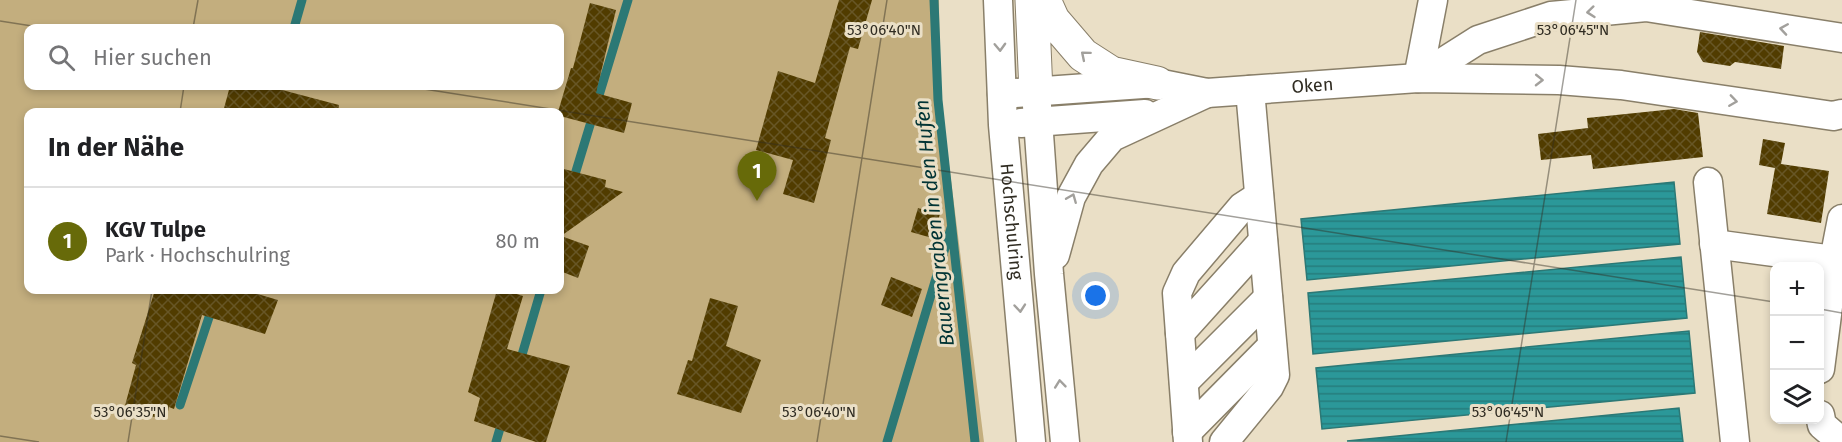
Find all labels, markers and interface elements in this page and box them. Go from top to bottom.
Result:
one-way arrow [1587,5,1596,18]
text: 53°06'40"N [847,21,921,39]
text: 53°06'45"N [1537,21,1609,39]
one-way arrow [1780,23,1790,36]
search box [24,24,564,90]
icon: search [45,41,78,74]
one-way arrow [993,43,1006,52]
text: Hier suchen [93,44,212,71]
one-way arrow [1081,51,1092,62]
street label: Oken [1291,73,1334,98]
one-way arrow [1535,73,1544,86]
one-way arrow [1728,95,1738,107]
water label: Bauerngraben in den Hufen [909,99,959,347]
text: In der Nähe [48,132,184,163]
pin: 1 [738,152,777,201]
street label: Hochschulring [995,162,1028,282]
one-way arrow [1065,193,1077,204]
text: KGV Tulpe [105,216,206,243]
text: 1 [63,229,72,253]
text: 80 m [495,229,540,253]
text: Park · Hochschulring [105,243,290,267]
map controls [1770,262,1824,424]
button: + [1770,262,1824,316]
your location [1081,281,1110,310]
one-way arrow [1013,304,1026,313]
button: − [1770,316,1824,370]
button: layers [1770,370,1824,424]
one-way arrow [1054,379,1067,388]
text: 53°06'35"N [94,403,166,421]
text: 53°06'40"N [782,403,856,421]
text: 53°06'45"N [1472,403,1544,421]

